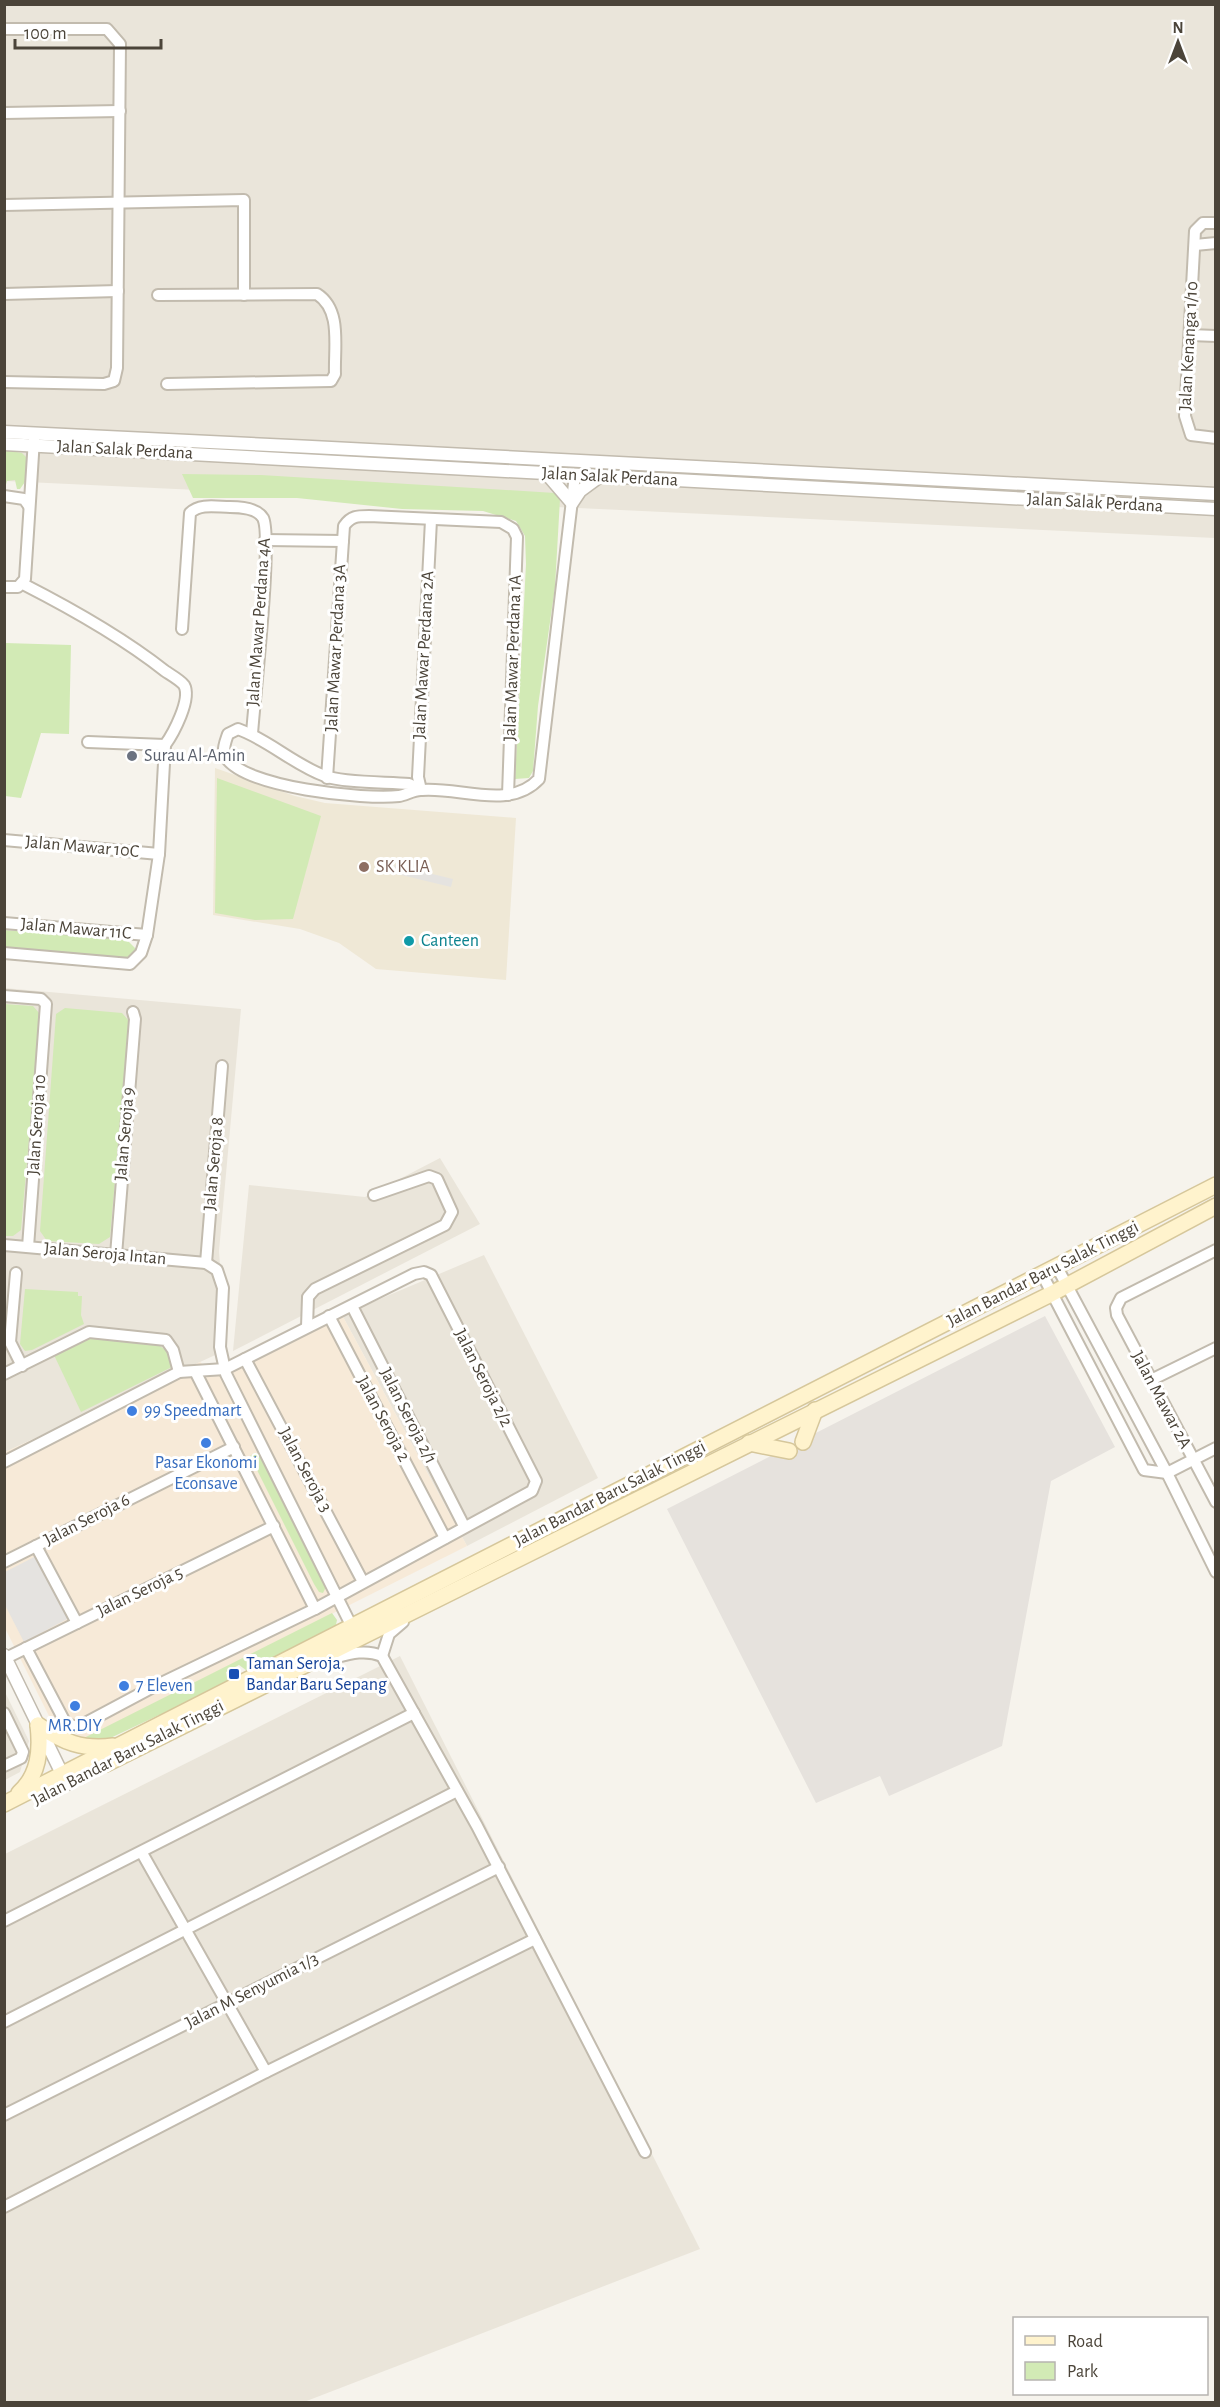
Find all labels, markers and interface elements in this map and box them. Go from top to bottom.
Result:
scale bar [15,12,160,50]
north arrow [1148,12,1208,72]
text: N [1172,20,1184,36]
text: 100 m [24,25,67,43]
street label: Jalan Kenanga 1/10 [1177,281,1201,411]
street label: Jalan Salak Perdana [56,437,194,463]
street label: Jalan Salak Perdana [541,464,679,490]
street label: Jalan Salak Perdana [1026,490,1164,516]
street label: Jalan Mawar Perdana 4A [244,536,274,707]
street label: Jalan Mawar Perdana 3A [323,563,349,732]
street label: Jalan Mawar Perdana 2A [411,570,437,740]
street label: Jalan Mawar Perdana 1A [501,574,525,742]
place label: Surau Al-Amin [144,747,245,765]
marker: Surau Al-Amin [125,749,139,763]
street label: Jalan Mawar 10C [24,833,140,861]
place label: SK KLIA [376,858,430,876]
marker: SK KLIA [357,860,371,874]
street label: Jalan Mawar 11C [20,915,132,943]
place label: Canteen [421,932,479,950]
marker: Canteen [402,934,416,948]
street label: Jalan Seroja 10 [24,1074,50,1176]
street label: Jalan Seroja 9 [112,1086,138,1182]
street label: Jalan Seroja 8 [201,1116,227,1212]
street label: Jalan Bandar Baru Salak Tinggi [944,1218,1142,1330]
street label: Jalan Seroja Intan [43,1240,167,1268]
street label: Jalan Seroja 2/2 [451,1326,515,1430]
street label: Jalan Mawar 2A [1128,1348,1195,1452]
street label: Jalan Seroja 2/1 [375,1364,441,1468]
street label: Jalan Seroja 2 [351,1373,415,1465]
place label: 99 Speedmart [144,1402,242,1420]
marker: 99 Speedmart [125,1404,139,1418]
street label: Jalan Seroja 3 [275,1425,335,1515]
marker: Pasar Ekonomi Econsave [199,1436,213,1450]
street label: Jalan Bandar Baru Salak Tinggi [511,1438,709,1550]
place label: Pasar Ekonomi Econsave [155,1454,257,1493]
street label: Jalan Seroja 6 [41,1491,133,1549]
street label: Jalan Seroja 5 [94,1564,186,1620]
place label: Taman Seroja, Bandar Baru Sepang [246,1655,387,1694]
marker: Taman Seroja, Bandar Baru Sepang [227,1667,241,1681]
place label: 7 Eleven [136,1677,193,1695]
marker: 7 Eleven [117,1679,131,1693]
street label: Jalan Bandar Baru Salak Tinggi [29,1697,227,1809]
marker: MR.DIY [68,1699,82,1713]
place label: MR.DIY [48,1717,103,1735]
street label: Jalan M Senyumia 1/3 [183,1950,321,2032]
legend [1013,2317,1208,2395]
text: Road [1067,2333,1103,2351]
text: Park [1067,2363,1099,2381]

